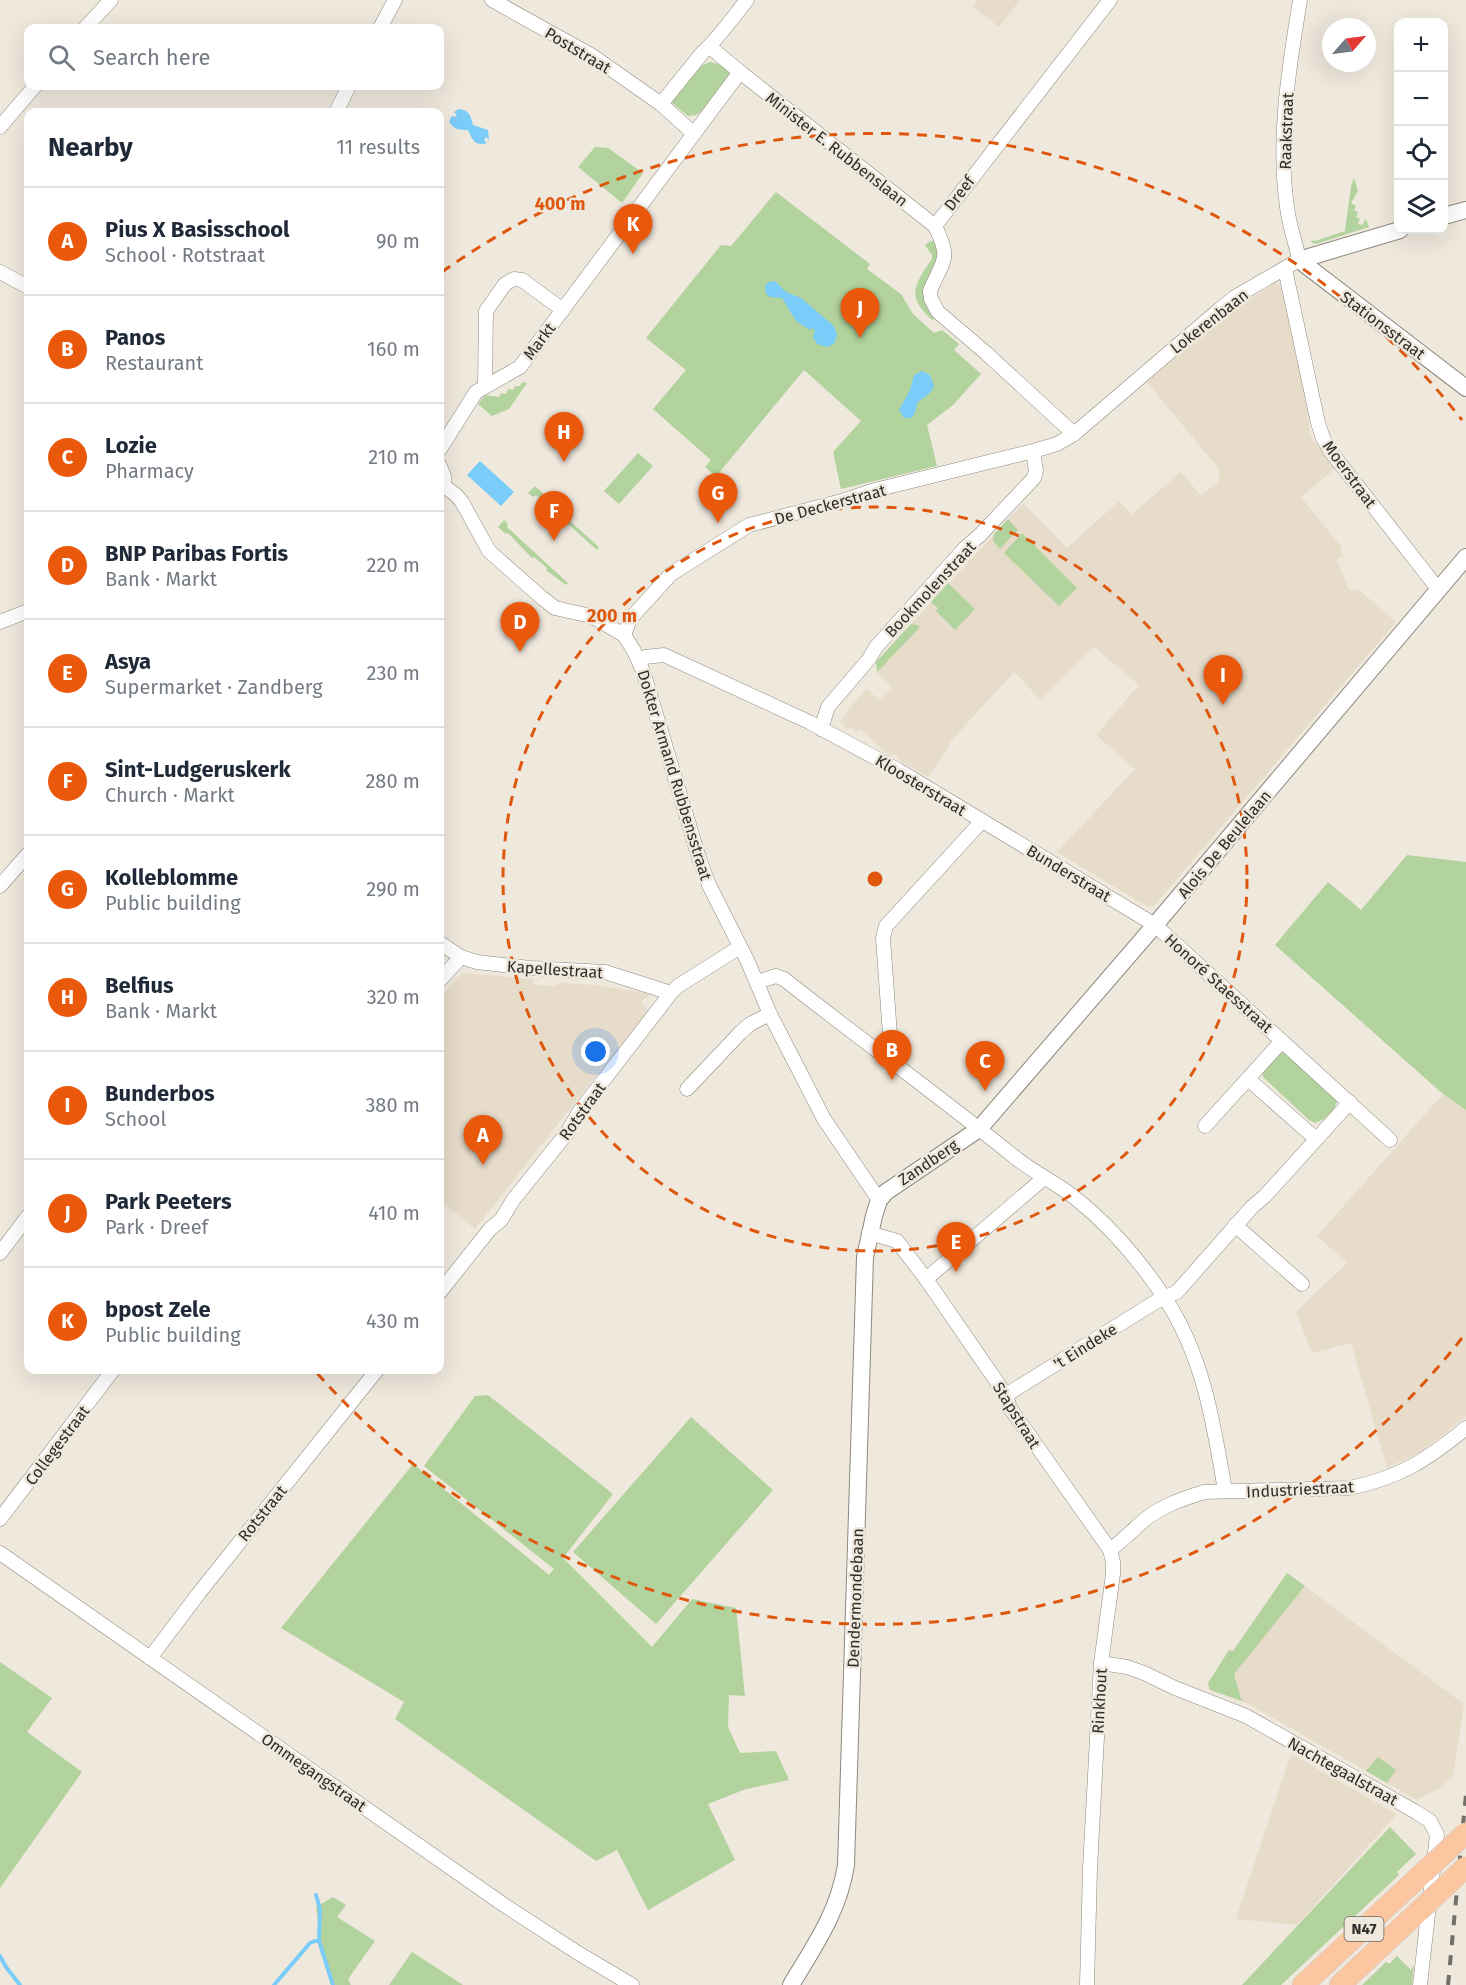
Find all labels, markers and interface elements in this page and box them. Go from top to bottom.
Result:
north arrow [1322,18,1376,72]
map controls [1394,18,1448,234]
button: + [1394,18,1448,72]
street label: Poststraat [541,23,614,78]
search box [24,24,444,90]
icon: search [45,41,78,74]
text: Search here [93,44,211,71]
button: − [1394,72,1448,126]
street label: Minister E. Rubbenslaan [762,88,911,211]
street label: Raakstraat [1276,92,1297,170]
button: locate [1394,126,1448,180]
text: Nearby [48,132,133,163]
text: 11 results [336,135,420,159]
street label: Dreef [940,171,980,215]
button: layers [1394,180,1448,234]
text: 400 m [535,193,585,215]
pin: K [614,204,652,254]
text: Pius X Basisschool [105,216,290,243]
text: A [62,229,73,253]
text: 90 m [376,229,420,253]
text: School · Rotstraat [105,243,265,267]
street label: Lokerenbaan [1167,285,1252,358]
street label: Stationsstraat [1336,287,1429,364]
pin: J [840,288,880,338]
street label: Markt [519,319,560,364]
text: Panos [105,324,165,351]
text: B [61,337,74,361]
text: 160 m [367,337,420,361]
text: Restaurant [105,351,203,375]
pin: H [544,412,584,462]
text: Lozie [105,432,157,459]
street label: Moerstraat [1319,437,1380,512]
text: C [62,445,73,469]
text: 210 m [368,445,420,469]
text: Pharmacy [105,459,194,483]
pin: G [698,474,738,523]
street label: De Deckerstraat [772,480,888,528]
pin: F [534,492,574,541]
street label: Bookmolenstraat [881,537,980,641]
text: BNP Paribas Fortis [105,540,288,567]
text: D [61,553,74,577]
text: 220 m [367,553,420,577]
text: Bank · Markt [105,567,217,591]
pin: D [500,602,540,652]
text: 200 m [587,605,637,627]
text: Asya [105,648,151,675]
pin: I [1204,656,1242,705]
text: E [62,661,73,685]
text: 230 m [367,661,420,685]
street label: Dokter Armand Rubbensstraat [633,668,716,883]
text: Supermarket · Zandberg [105,675,323,699]
street label: Kloosterstraat [872,751,970,820]
text: Sint-Ludgeruskerk [105,756,291,783]
text: F [63,769,72,793]
text: 280 m [365,769,420,793]
text: Church · Markt [105,783,235,807]
street label: Alois De Beulelaan [1174,787,1275,902]
street label: Bunderstraat [1023,841,1114,906]
text: Kolleblomme [105,864,238,891]
centre of rings [865,869,885,889]
text: G [61,877,74,901]
text: 290 m [366,877,420,901]
text: Public building [105,891,241,915]
street label: Honoré Staesstraat [1161,930,1277,1037]
street label: Kapellestraat [506,957,604,982]
text: Belfius [105,972,174,999]
text: H [61,985,74,1009]
text: 320 m [367,985,420,1009]
text: Bank · Markt [105,999,217,1023]
pin: B [872,1030,912,1080]
your location [581,1037,610,1066]
pin: C [966,1042,1004,1091]
street label: Rotstraat [555,1079,610,1144]
text: Bunderbos [105,1080,215,1107]
text: I [65,1093,70,1117]
text: 380 m [365,1093,420,1117]
text: School [105,1107,166,1131]
pin: A [464,1116,502,1165]
street label: Zandberg [895,1135,962,1189]
text: Park Peeters [105,1188,232,1215]
text: J [64,1201,71,1225]
text: 410 m [368,1201,420,1225]
text: Park · Dreef [105,1215,208,1239]
pin: E [936,1222,976,1272]
text: bpost Zele [105,1296,211,1323]
text: K [61,1309,74,1333]
text: 430 m [366,1309,420,1333]
street label: 't Eindeke [1050,1320,1120,1373]
text: Public building [105,1323,241,1347]
street label: Stapstraat [989,1379,1045,1452]
street label: Collegestraat [21,1402,94,1489]
street label: Industriestraat [1246,1477,1354,1502]
street label: Rotstraat [234,1481,291,1545]
street label: Dendermondebaan [844,1528,867,1668]
street label: Rinkhout [1088,1668,1111,1734]
street label: Ommegangstraat [258,1729,370,1816]
street label: Nachtegaalstraat [1284,1733,1401,1810]
road number: N47 [1344,1917,1384,1941]

